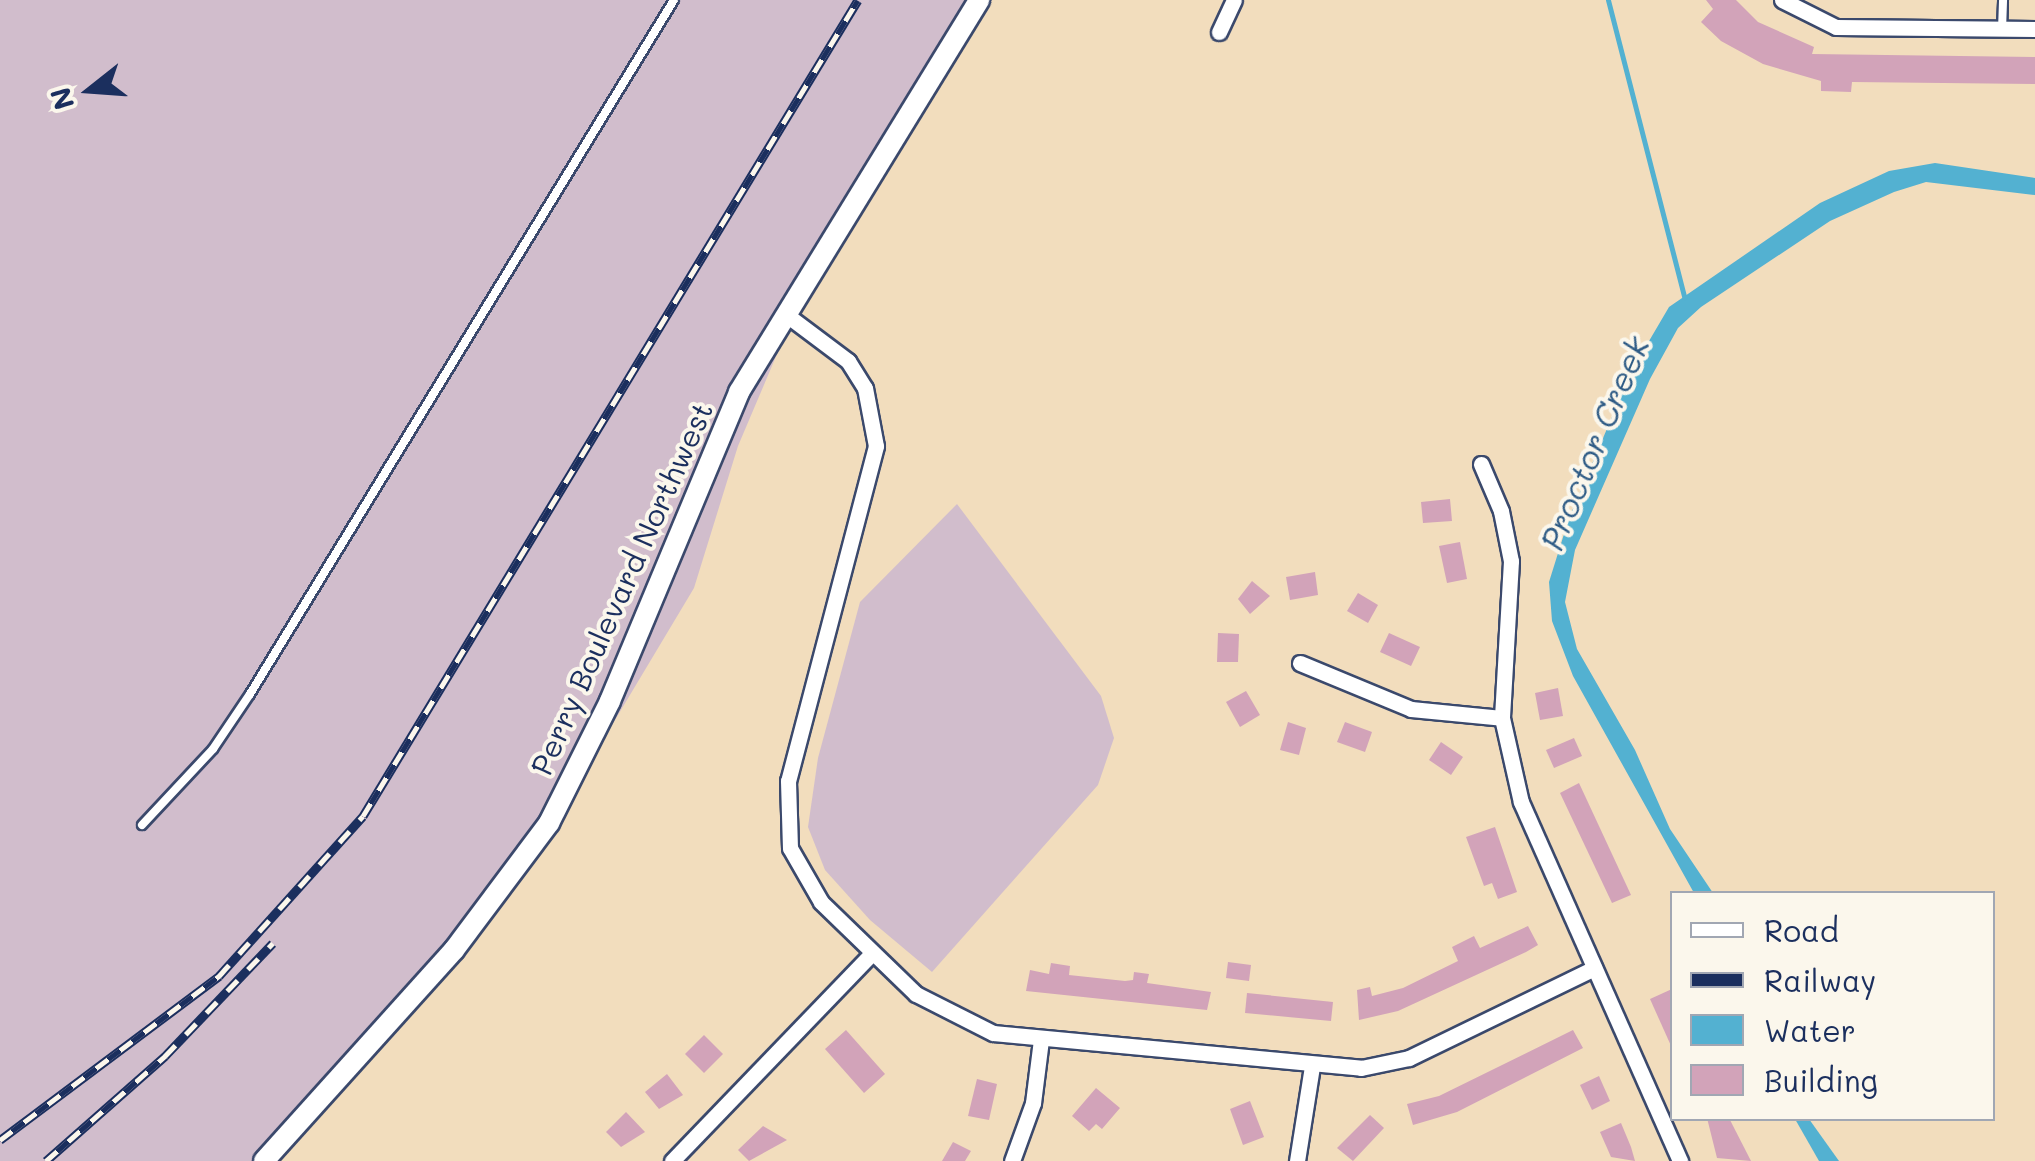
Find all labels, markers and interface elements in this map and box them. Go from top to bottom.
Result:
north arrow [40,40,140,140]
text: N [41,83,82,114]
water label: Proctor Creek [1532,330,1656,556]
street label: Perry Boulevard Northwest [522,396,720,780]
legend [1670,891,1995,1121]
text: Road [1764,910,1839,950]
text: Railway [1764,960,1876,1000]
text: Water [1764,1010,1856,1050]
text: Building [1764,1060,1878,1100]

